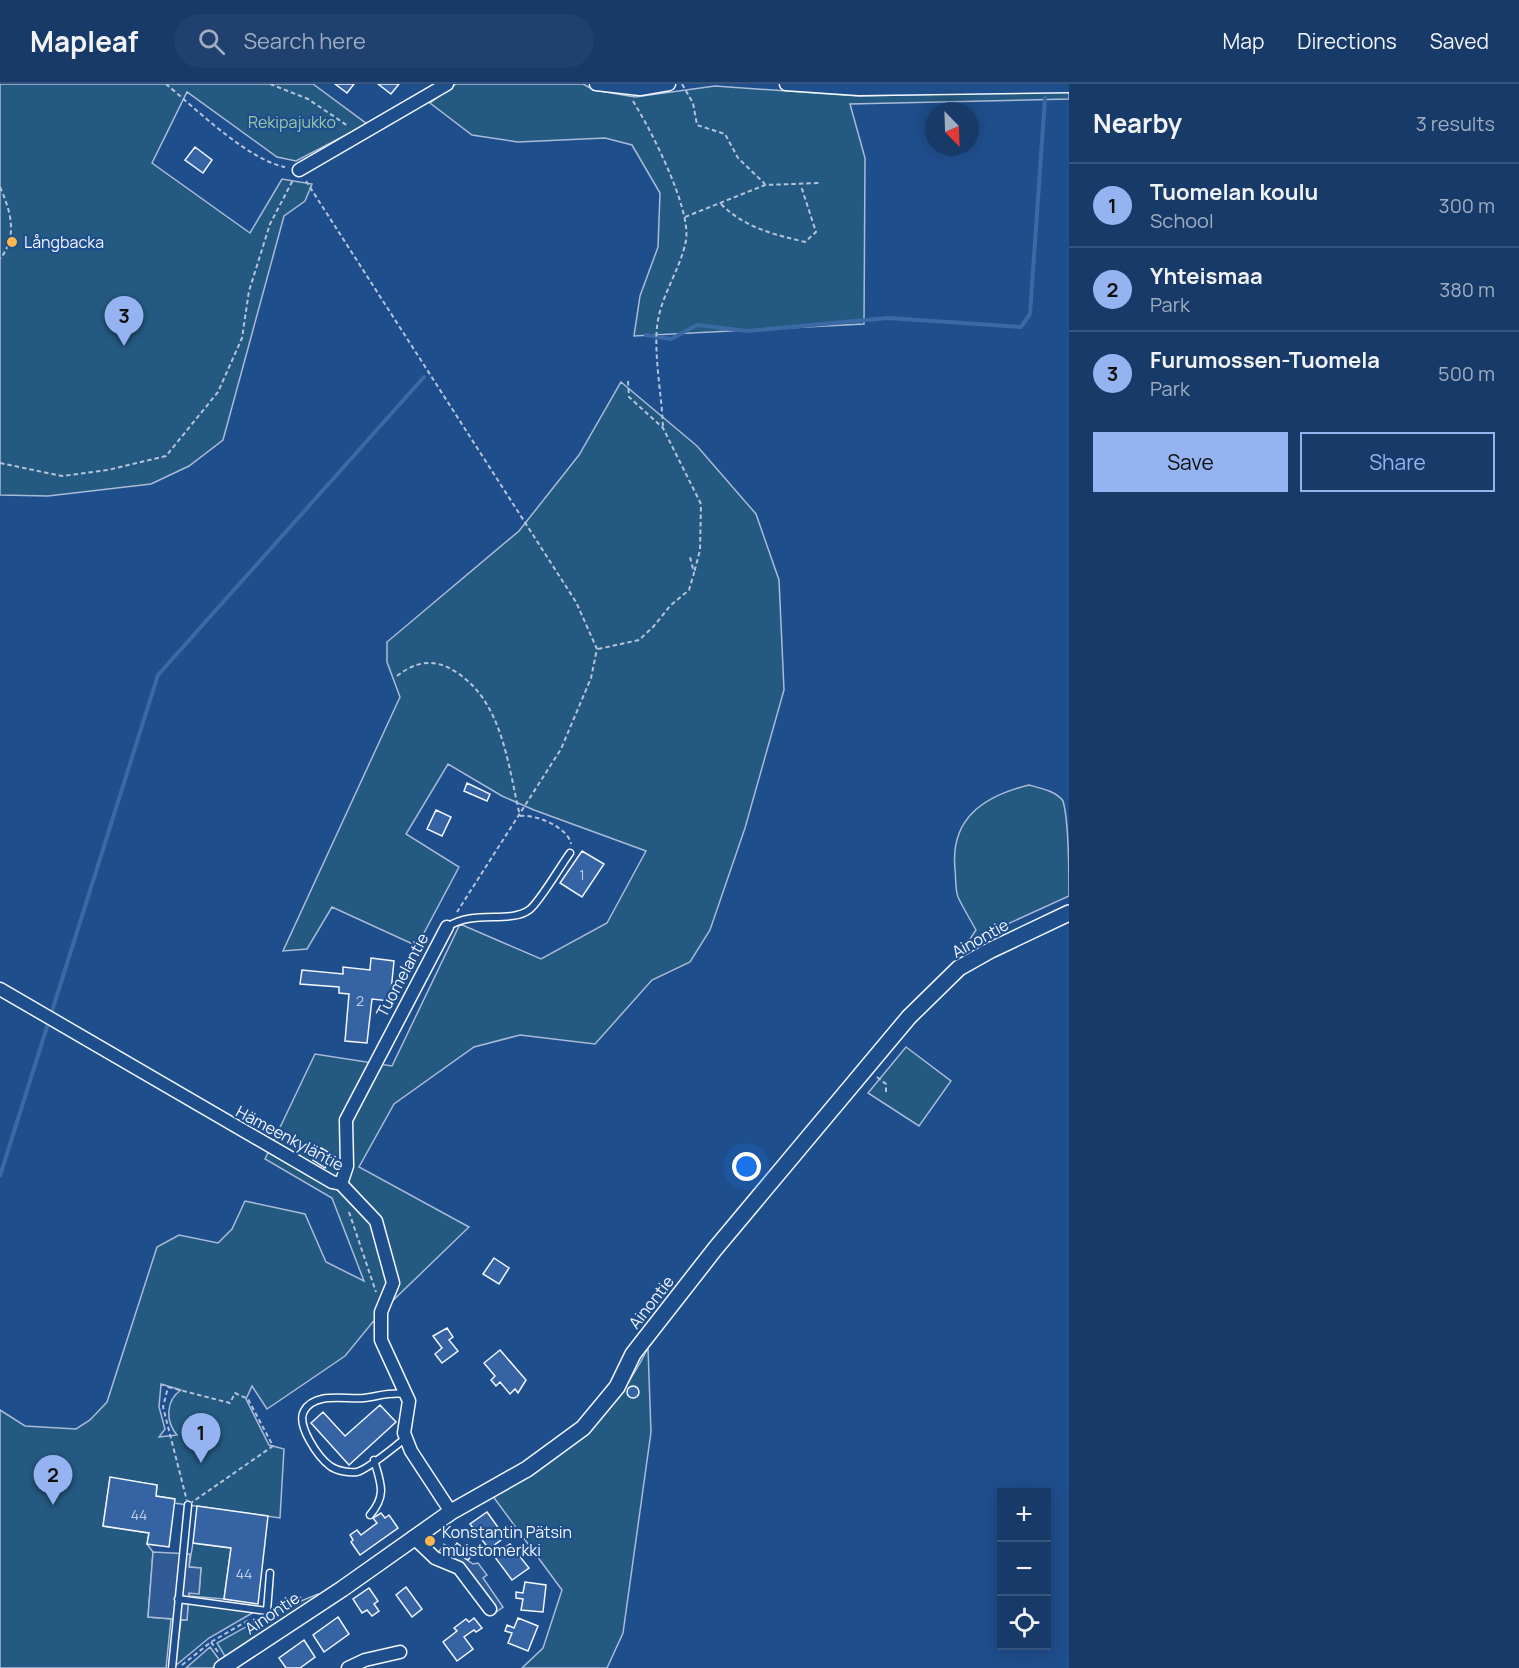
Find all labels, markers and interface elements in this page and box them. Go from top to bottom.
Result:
search box [174,14,594,68]
text: Mapleaf [30,22,138,60]
icon: search [195,25,228,58]
text: Search here [243,26,366,56]
text: Map [1223,27,1264,55]
text: Directions [1297,27,1397,55]
text: Saved [1430,27,1489,55]
north arrow [925,102,979,156]
text: Nearby [1093,105,1182,141]
text: 3 results [1416,110,1495,137]
park label: Rekipajukko [248,111,336,133]
text: Tuomelan koulu [1150,177,1318,207]
text: 1 [1108,192,1117,219]
text: 300 m [1439,192,1495,219]
text: School [1150,207,1214,234]
place label: Långbacka [24,231,104,253]
marker: Långbacka [5,235,19,249]
text: Yhteismaa [1150,261,1263,291]
text: 2 [1107,276,1118,303]
text: 380 m [1439,276,1495,303]
text: Park [1150,291,1190,318]
pin: 3 [104,296,144,346]
text: Furumossen-Tuomela [1150,345,1380,375]
text: 3 [1107,360,1118,387]
text: 500 m [1438,360,1495,387]
text: Park [1150,375,1190,402]
button: Save [1093,432,1288,492]
button: Share [1300,432,1495,492]
house number: 1 [579,865,585,884]
street label: Ainontie [948,913,1012,963]
street label: Tuomelantie [371,929,433,1021]
house number: 2 [356,991,364,1010]
street label: Hämeenkyläntie [232,1100,348,1176]
your location [732,1152,761,1181]
street label: Ainontie [623,1271,679,1333]
pin: 1 [182,1414,220,1463]
pin: 2 [34,1456,72,1505]
map controls [997,1488,1051,1650]
button: + [997,1488,1051,1542]
house number: 44 [131,1505,147,1524]
place label: Konstantin Pätsin muistomerkki [442,1521,572,1561]
marker: Konstantin Pätsin muistomerkki [423,1534,437,1548]
button: − [997,1542,1051,1596]
house number: 44 [236,1564,252,1583]
street label: Ainontie [240,1587,304,1639]
button: locate [997,1596,1051,1650]

